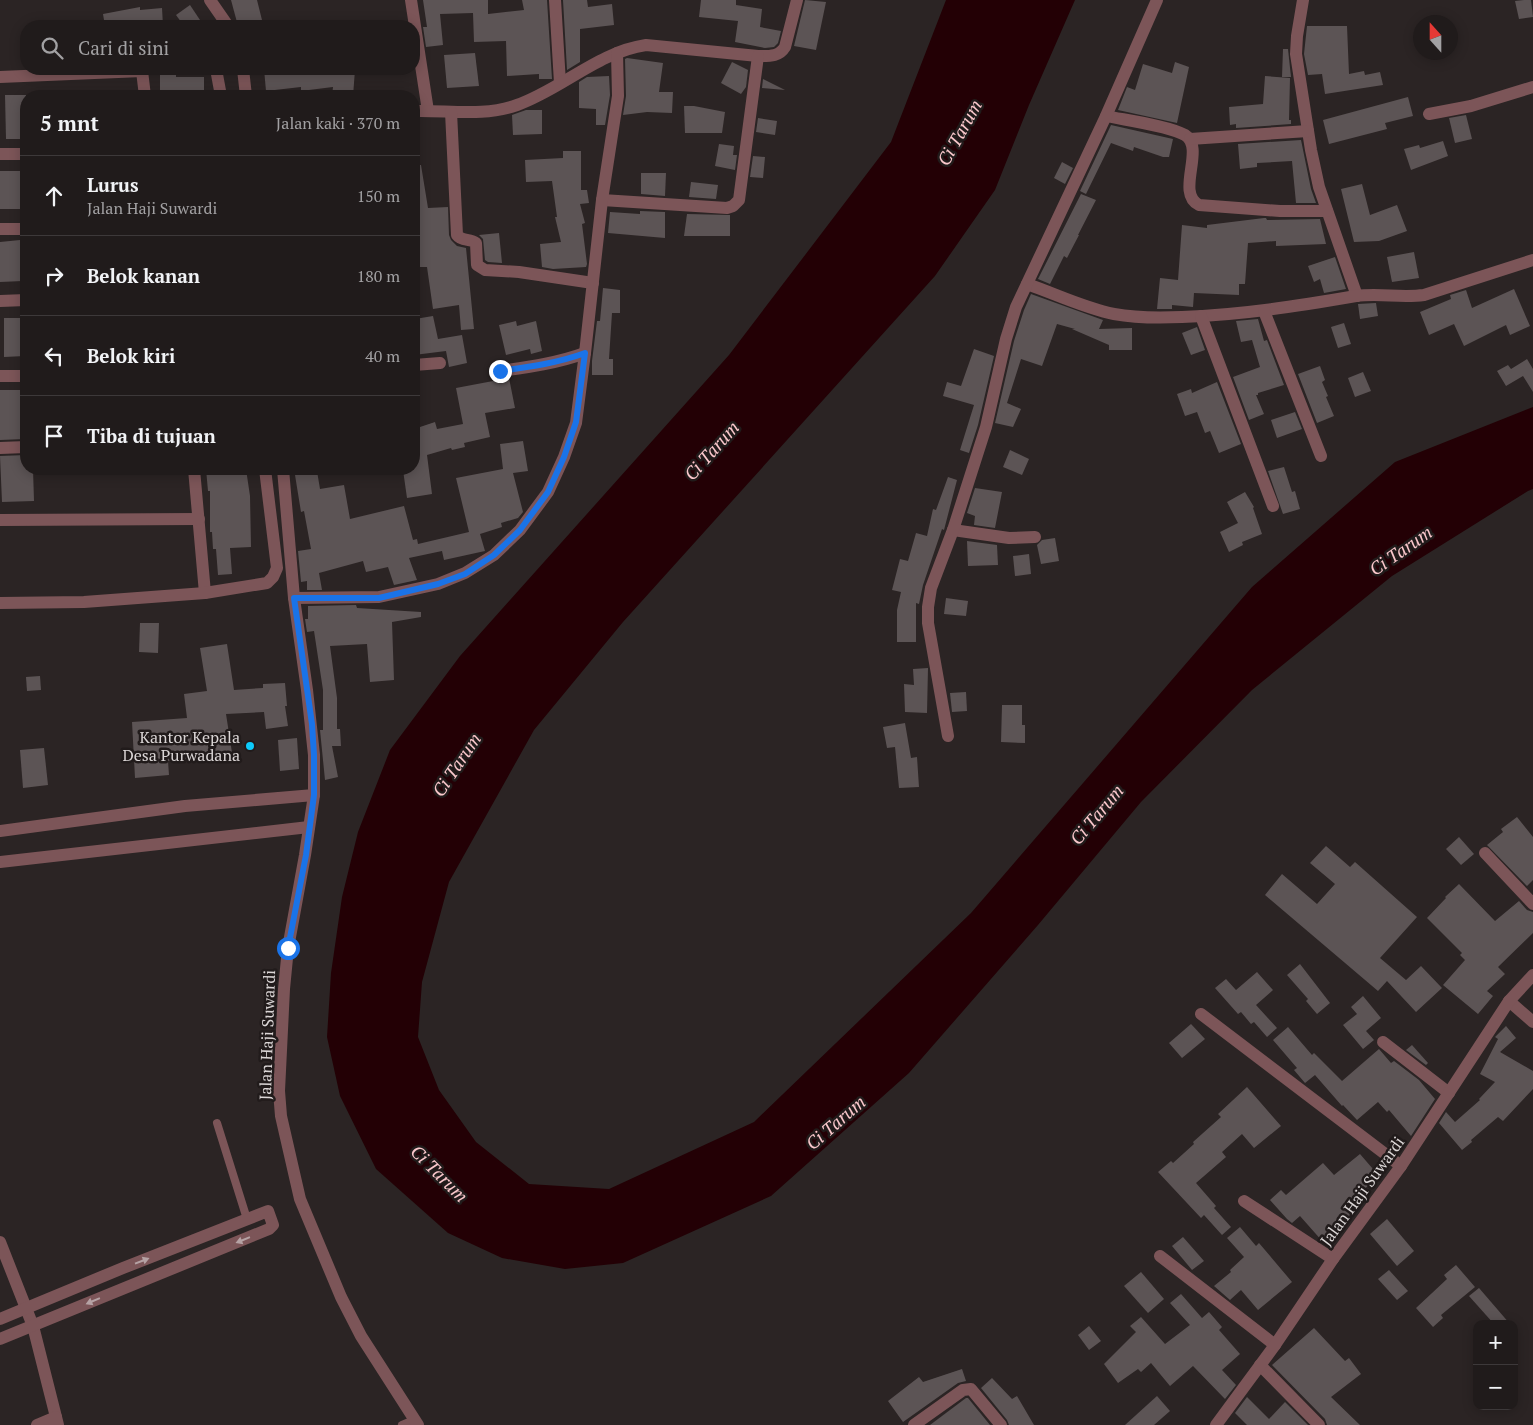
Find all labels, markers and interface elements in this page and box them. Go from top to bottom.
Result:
north arrow [1413,15,1458,60]
search box [20,20,420,75]
icon: search [38,34,66,62]
text: Cari di sini [78,35,169,60]
water label: Ci Tarum [931,95,987,170]
text: 5 mnt [40,109,99,137]
text: Jalan kaki · 370 m [276,112,400,134]
text: Lurus [87,172,139,197]
icon: ahead [40,182,68,210]
text: 150 m [357,185,400,207]
text: Jalan Haji Suwardi [87,197,217,219]
icon: right [40,262,68,290]
text: Belok kanan [87,263,200,288]
text: 180 m [357,265,400,287]
icon: left [40,342,68,370]
text: Belok kiri [87,343,175,368]
text: 40 m [365,345,400,367]
route end [489,360,512,383]
water label: Ci Tarum [678,416,744,485]
icon: arrive [40,422,68,450]
text: Tiba di tujuan [87,423,216,448]
water label: Ci Tarum [1364,520,1437,581]
place label: Kantor Kepala Desa Purwadana [122,726,240,766]
water label: Ci Tarum [426,728,486,801]
marker: Kantor Kepala Desa Purwadana [244,740,256,752]
water label: Ci Tarum [1064,779,1129,850]
route start [277,937,300,960]
street label: Jalan Haji Suwardi [254,969,280,1100]
water label: Ci Tarum [800,1090,870,1155]
street label: Jalan Haji Suwardi [1315,1132,1409,1250]
water label: Ci Tarum [406,1139,474,1207]
one-way arrow [236,1236,250,1244]
one-way arrow [135,1256,149,1264]
one-way arrow [85,1298,100,1306]
map controls [1473,1320,1518,1410]
button: + [1473,1320,1518,1365]
button: − [1473,1365,1518,1410]

